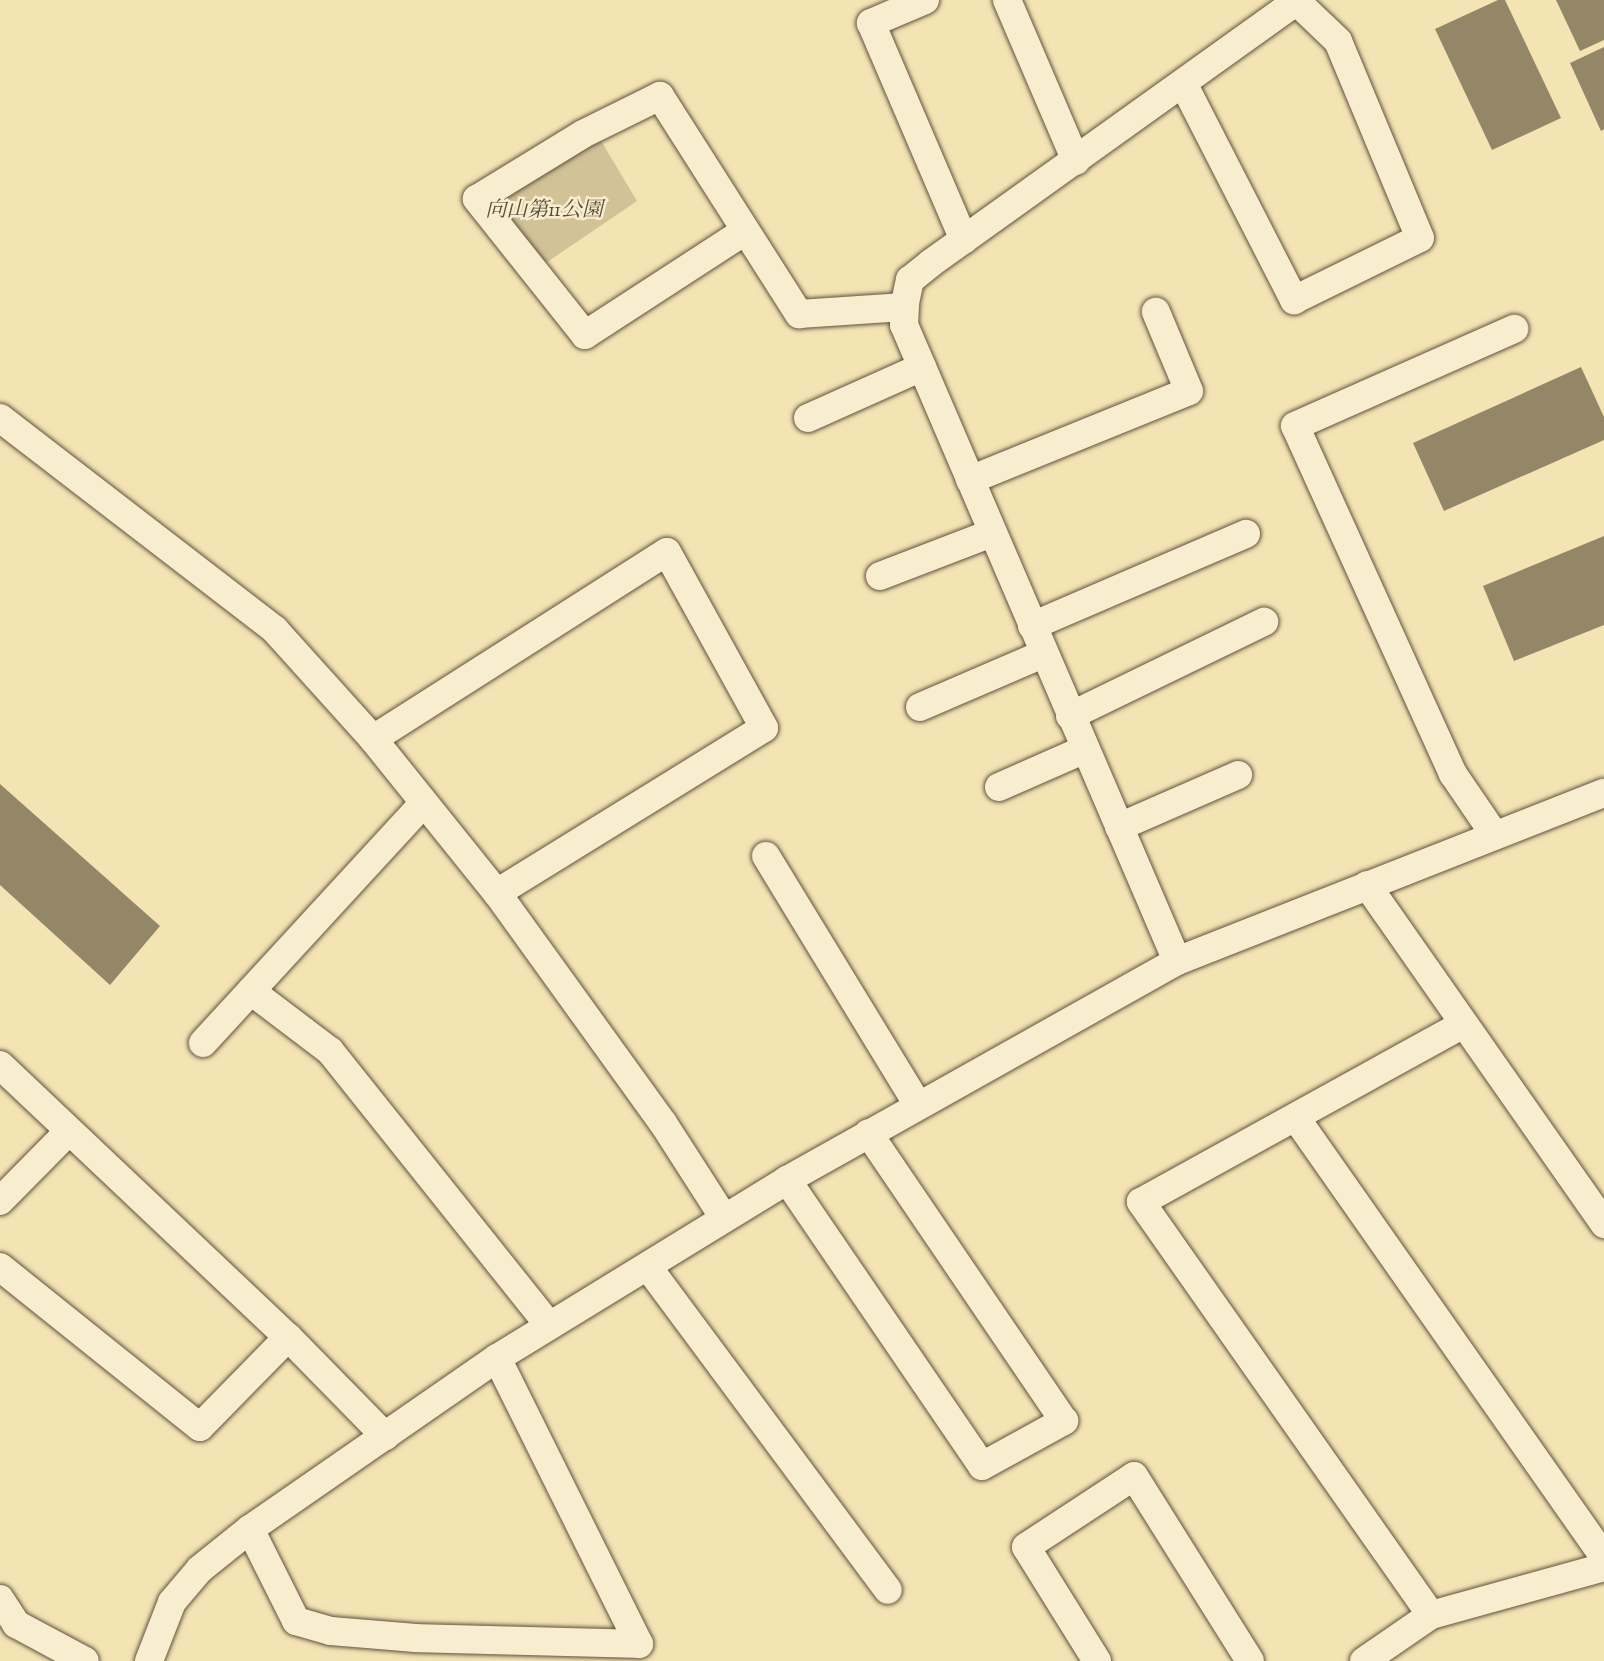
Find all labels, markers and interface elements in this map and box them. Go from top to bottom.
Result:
park label: 向山第11公園 [485,198,603,224]

